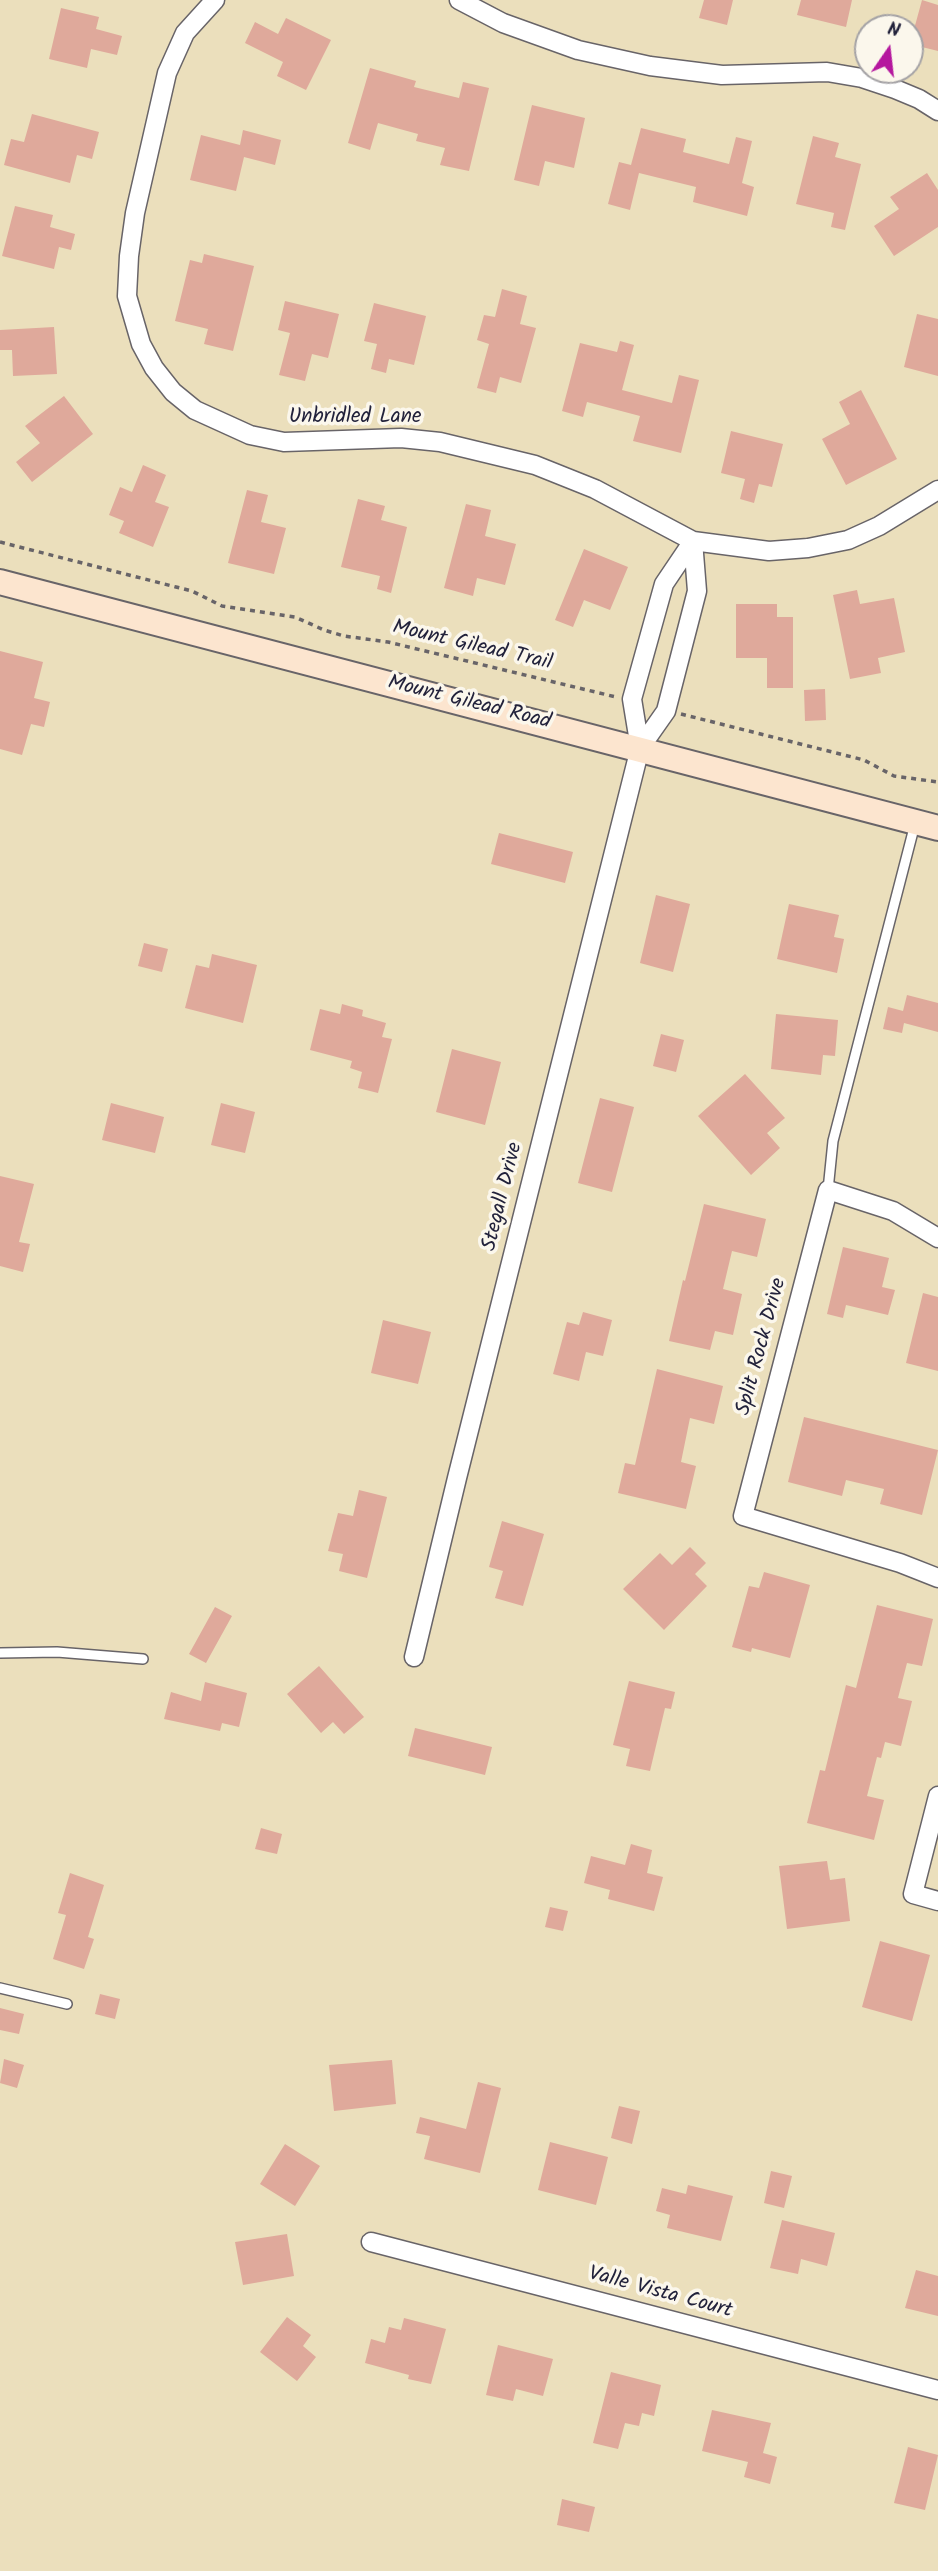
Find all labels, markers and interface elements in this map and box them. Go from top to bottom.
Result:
north arrow [854,14,924,84]
text: N [884,15,903,47]
street label: Unbridled Lane [289,405,421,431]
street label: Mount Gilead Trail [390,616,554,678]
street label: Mount Gilead Road [385,672,553,736]
street label: Stegall Drive [478,1140,530,1254]
street label: Split Rock Drive [733,1276,793,1418]
street label: Valle Vista Court [585,2263,735,2325]

